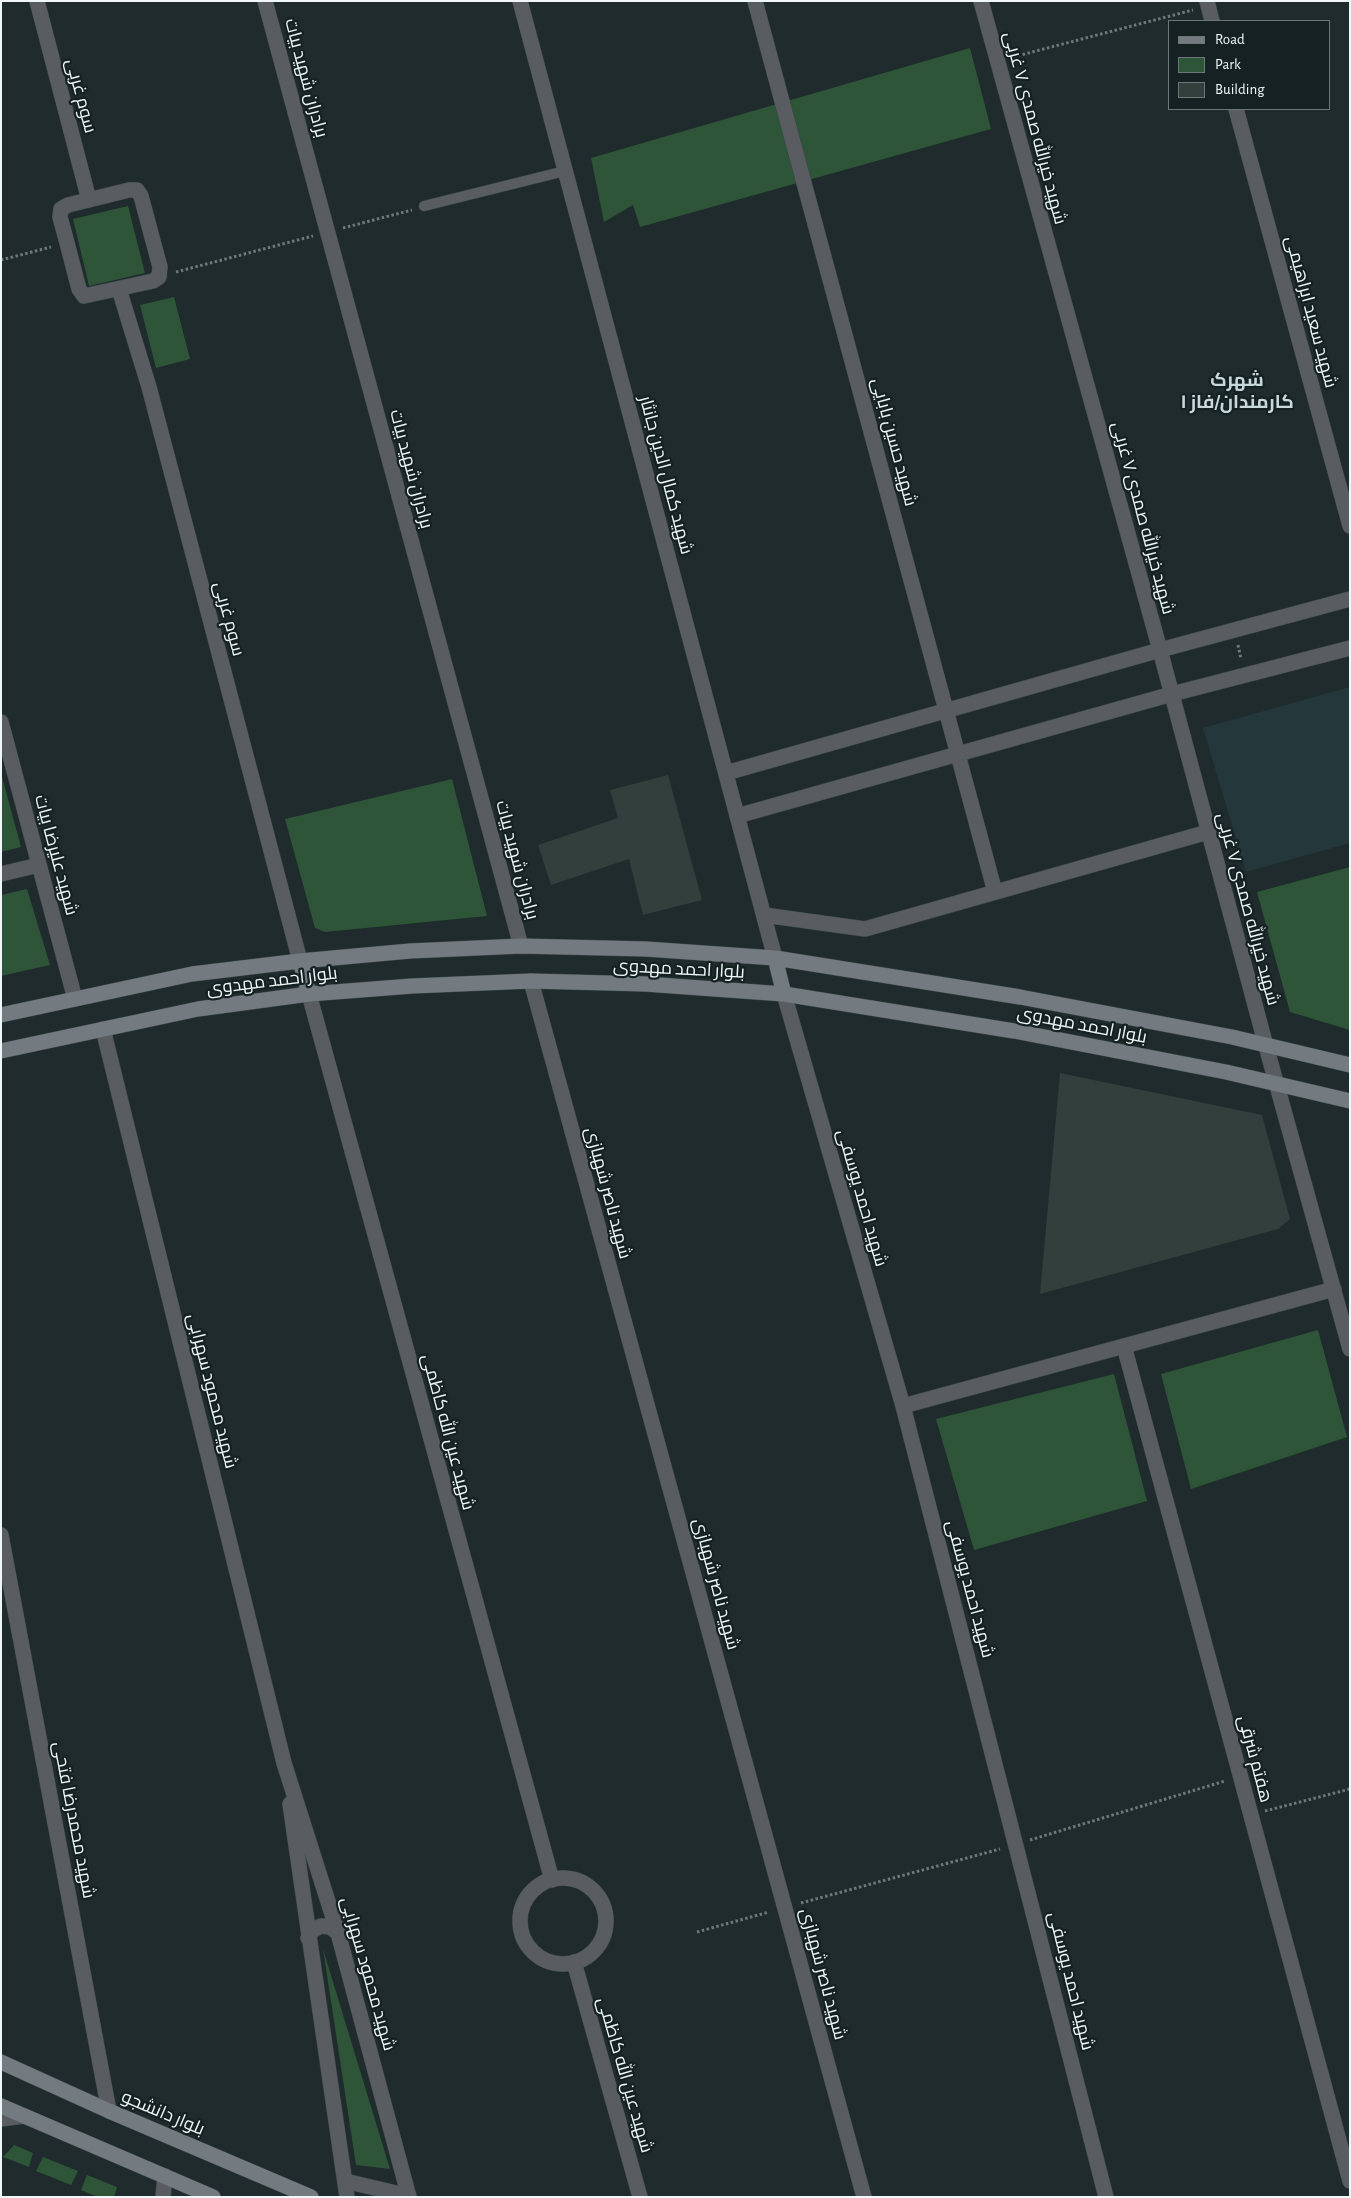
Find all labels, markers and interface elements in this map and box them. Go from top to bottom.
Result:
street label: برادران شهید بیات [280,16,332,140]
legend [1168,20,1331,110]
street label: شهید خیرالله صمدی ۷ غربی [999,29,1071,227]
text: Road [1215,32,1245,47]
street label: سوم غربی [61,56,101,136]
text: Park [1215,57,1241,72]
text: Building [1215,82,1265,97]
street label: شهید سعید ابراهیمی [1280,234,1342,390]
district label: شهرک کارمندان/فاز ۱ [1180,369,1294,413]
street label: شهید حسین بابایی [866,375,922,509]
street label: شهید کمال الدین جانثار [634,393,698,557]
street label: برادران شهید بیات [385,407,437,531]
street label: شهید خیرالله صمدی ۷ غربی [1107,419,1179,617]
street label: سوم غربی [209,579,249,659]
street label: شهید علیرضا بیات [29,792,83,918]
street label: برادران شهید بیات [491,798,543,922]
street label: شهید خیرالله صمدی ۷ غربی [1212,810,1284,1008]
street label: بلوار احمد مهدوی [613,955,745,983]
street label: بلوار احمد مهدوی [205,962,339,1000]
street label: بلوار احمد مهدوی [1015,1002,1149,1048]
street label: شهید ناصر شهبازی [580,1125,636,1261]
street label: شهید احمد یوسفی [832,1127,892,1269]
street label: شهید محمود سهرابی [182,1311,242,1471]
street label: شهید عین الله کاظمی [417,1351,479,1513]
street label: شهید ناصر شهبازی [688,1516,744,1652]
street label: شهید احمد یوسفی [941,1518,999,1660]
street label: هفتم شرقی [1233,1713,1277,1805]
street label: شهید محمدرضا فتحی [48,1740,100,1900]
street label: شهید محمود سهرابی [336,1895,400,2053]
street label: شهید ناصر شهبازی [795,1906,851,2042]
street label: شهید احمد یوسفی [1043,1910,1099,2052]
street label: شهید عین الله کاظمی [592,1995,658,2155]
street label: بلوار دانشجو [118,2086,208,2140]

